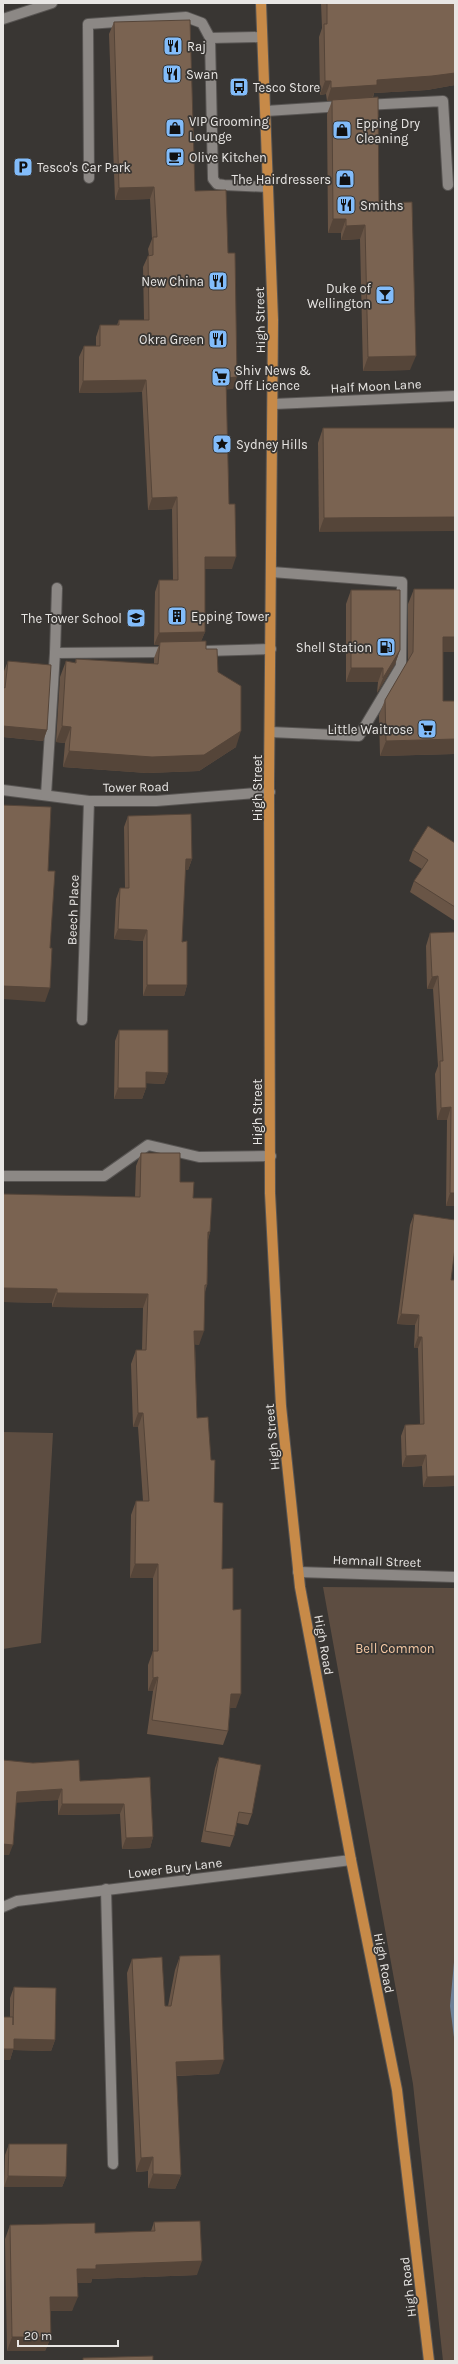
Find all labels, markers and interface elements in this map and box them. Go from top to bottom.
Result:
restaurant icon: Raj [162,35,184,57]
place label: Raj [187,39,206,54]
restaurant icon: Swan [161,63,183,85]
place label: Swan [186,67,218,82]
bus stop icon: Tesco Store [228,76,250,98]
place label: Tesco Store [253,80,320,95]
place label: VIP Grooming Lounge [189,114,269,144]
place label: Epping Dry Cleaning [356,116,420,146]
shop icon: VIP Grooming Lounge [164,117,186,139]
shop icon: Epping Dry Cleaning [331,119,353,141]
cafe icon: Olive Kitchen [164,146,186,168]
place label: Olive Kitchen [189,150,267,165]
parking icon: Tesco's Car Park [12,156,34,178]
place label: Tesco's Car Park [37,160,131,175]
shop icon: The Hairdressers [334,168,356,190]
place label: The Hairdressers [232,172,331,187]
restaurant icon: Smiths [335,194,357,216]
place label: Smiths [360,198,404,213]
restaurant icon: New China [207,270,229,292]
place label: New China [141,274,204,289]
place label: Duke of Wellington [307,281,372,311]
bar icon: Duke of Wellington [374,284,396,306]
street label: High Street [252,287,268,353]
restaurant icon: Okra Green [207,328,229,350]
place label: Okra Green [139,332,204,347]
place label: Shiv News & Off Licence [235,363,311,393]
supermarket icon: Shiv News & Off Licence [210,366,232,388]
street label: Half Moon Lane [330,376,422,396]
place icon: Sydney Hills [211,433,233,455]
place label: Sydney Hills [236,437,308,452]
building icon: Epping Tower [166,605,188,627]
school or university icon: The Tower School [125,607,147,629]
place label: Epping Tower [191,609,269,624]
place label: The Tower School [21,611,122,626]
fuel station icon: Shell Station [375,636,397,658]
place label: Shell Station [296,640,372,655]
supermarket icon: Little Waitrose [416,718,438,740]
place label: Little Waitrose [327,722,413,737]
street label: High Street [250,755,265,821]
street label: Tower Road [103,779,169,795]
street label: Beech Place [64,874,82,945]
street label: High Street [250,1079,265,1145]
street label: High Street [262,1403,282,1471]
street label: Hemnall Street [332,1552,422,1570]
street label: High Road [311,1614,337,1676]
park label: Bell Common [355,1641,435,1656]
street label: Lower Bury Lane [127,1855,223,1881]
street label: High Road [371,1932,397,1994]
street label: High Road [397,2256,419,2318]
scale bar [18,2322,118,2348]
text: 20 m [24,2329,52,2343]

